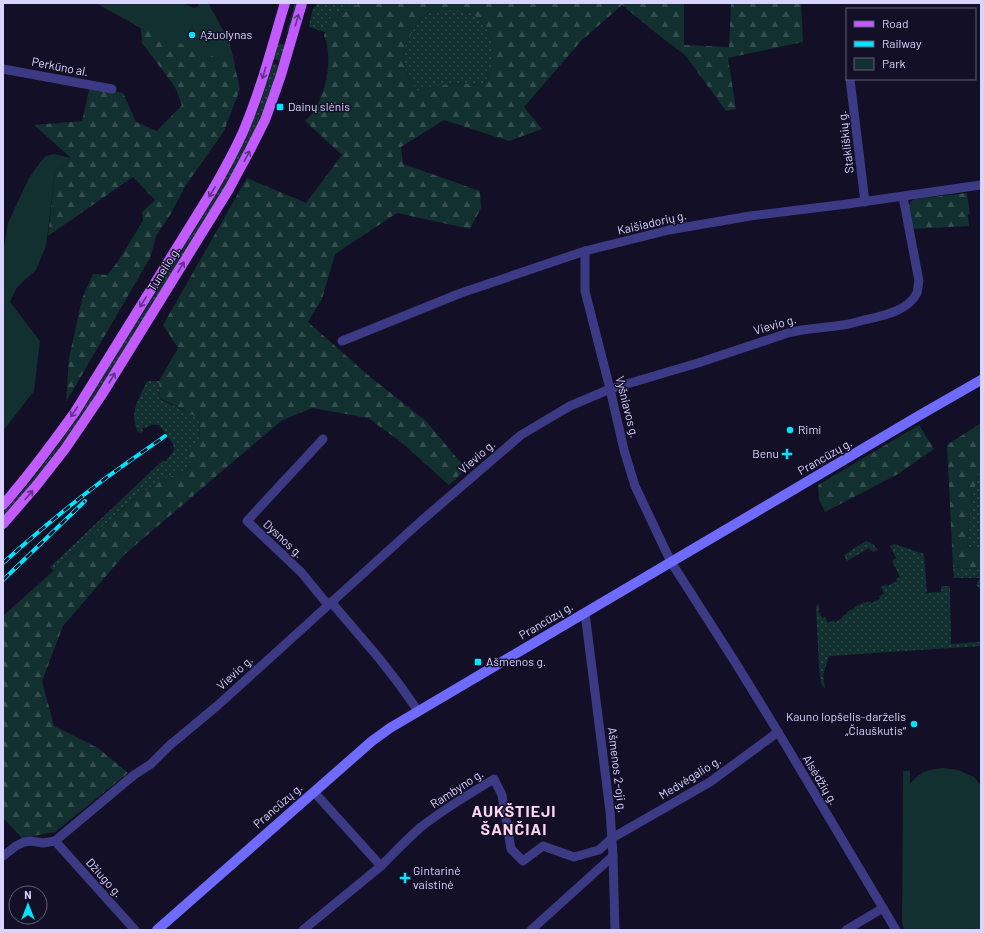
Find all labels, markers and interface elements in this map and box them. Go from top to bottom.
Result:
legend [846,8,976,80]
one-way arrow [293,14,301,27]
text: Road [882,16,909,30]
place label: Ąžuolynas [200,27,252,41]
marker: Ąžuolynas [187,30,197,40]
text: Railway [882,36,922,50]
street label: Perkūno al. [31,54,90,78]
text: Park [882,56,906,70]
one-way arrow [260,67,267,80]
place label: Dainų slėnis [288,99,350,113]
marker: Dainų slėnis [275,102,285,112]
street label: Stakliškių g. [834,110,856,174]
one-way arrow [244,150,251,162]
one-way arrow [207,186,215,198]
street label: Kaišiadorių g. [616,207,688,237]
street label: Tunelio g. [144,244,182,293]
one-way arrow [177,261,185,273]
one-way arrow [139,296,147,307]
street label: Vievio g. [752,311,798,337]
one-way arrow [109,372,117,384]
street label: Vyšniavos g. [613,374,642,439]
one-way arrow [70,407,78,418]
place label: Rimi [798,422,821,436]
marker: Rimi [785,425,795,435]
street label: Prancūzų g. [795,435,854,477]
street label: Vievio g. [455,437,497,476]
place label: Benu [752,446,779,460]
marker: Benu [782,449,792,459]
one-way arrow [24,490,33,500]
street label: Dysnos g. [261,516,306,560]
street label: Prancūzų g. [516,599,575,642]
street label: Vievio g. [213,652,255,692]
place label: Ašmenos g. [486,654,546,668]
marker: Ašmenos g. [473,657,483,667]
place label: Kauno lopšelis-darželis „Čiauškutis“ [786,709,907,737]
marker: Kauno lopšelis-darželis „Čiauškutis“ [909,719,919,729]
street label: Ašmenos 2-oji g. [606,726,630,814]
street label: Alsėdžių g. [800,752,841,807]
street label: Medvėgalio g. [656,753,723,802]
street label: Rambyno g. [427,766,486,810]
street label: Prancūzų g. [250,780,305,830]
district label: AUKŠTIEJI ŠANČIAI [471,801,557,838]
street label: Džiugo g. [84,855,126,900]
place label: Gintarinė vaistinė [413,863,461,891]
marker: Gintarinė vaistinė [400,873,410,883]
north arrow [8,885,48,925]
text: N [24,888,32,901]

